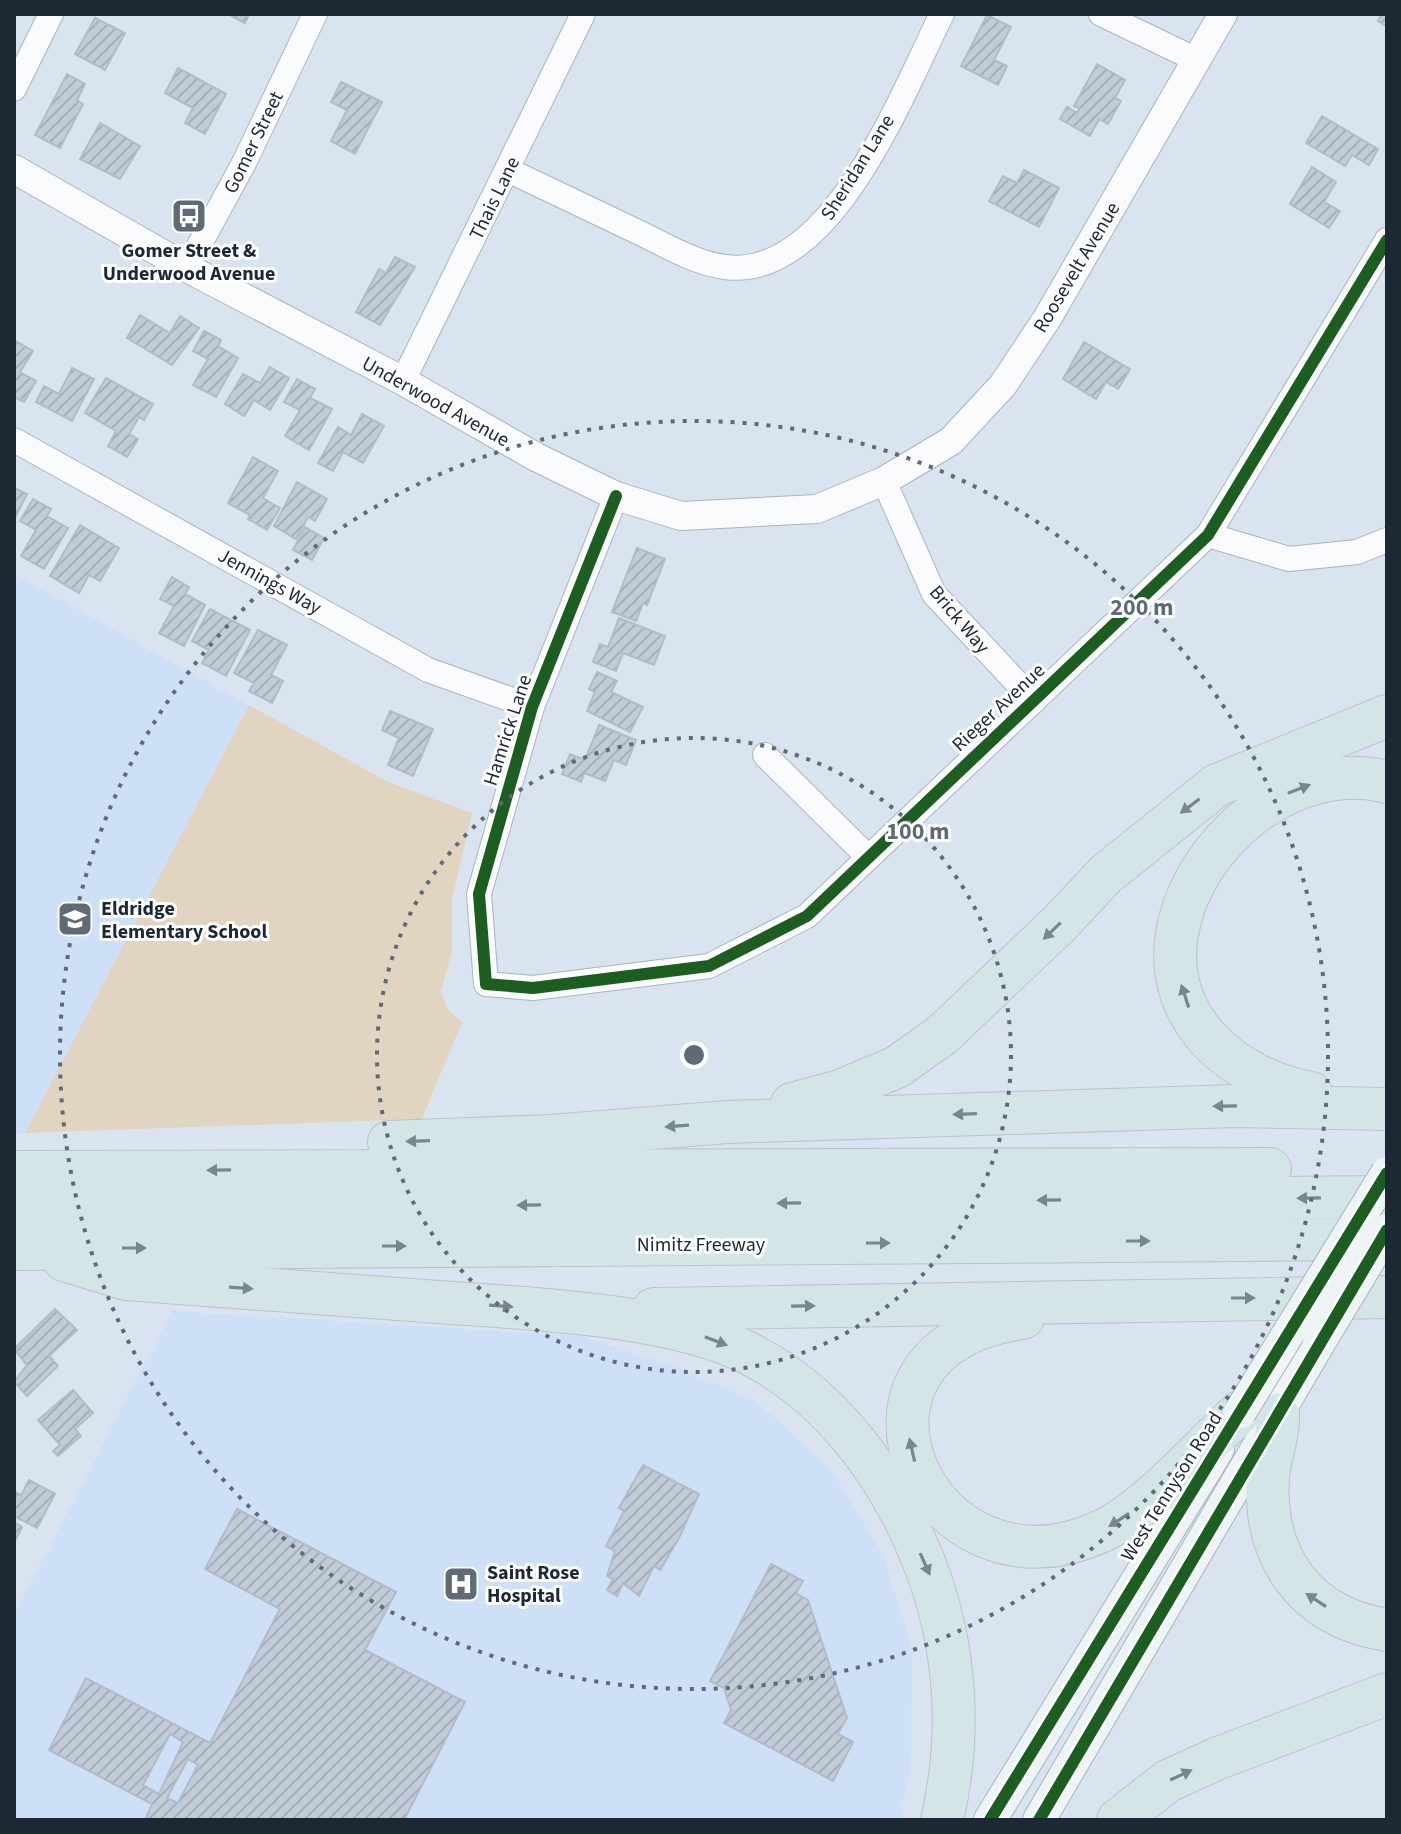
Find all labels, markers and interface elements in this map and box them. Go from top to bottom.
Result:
street label: Gomer Street [217,86,291,198]
street label: Sheridan Lane [814,109,902,226]
street label: Thais Lane [463,152,527,245]
bus stop icon: Gomer Street & Underwood Avenue [170,197,208,235]
street label: Roosevelt Avenue [1027,197,1127,338]
place label: Gomer Street & Underwood Avenue [103,237,275,288]
street label: Underwood Avenue [357,350,514,454]
street label: Jennings Way [213,542,327,622]
street label: Brick Way [922,579,997,660]
text: 200 m [1110,590,1174,625]
street label: Rieger Avenue [946,657,1052,758]
street label: Hamrick Lane [477,671,539,789]
one-way arrow [1287,782,1311,795]
one-way arrow [1179,798,1200,813]
text: 100 m [886,814,950,849]
place label: Eldridge Elementary School [101,895,267,946]
school or university icon: Eldridge Elementary School [56,900,94,938]
one-way arrow [1043,921,1062,939]
one-way arrow [1178,984,1190,1008]
centre of rings [680,1041,708,1069]
one-way arrow [1212,1100,1237,1112]
one-way arrow [952,1108,977,1121]
one-way arrow [665,1120,690,1133]
one-way arrow [405,1134,430,1147]
one-way arrow [206,1164,231,1176]
one-way arrow [1296,1192,1321,1204]
one-way arrow [1036,1194,1061,1207]
one-way arrow [776,1197,801,1209]
one-way arrow [516,1199,541,1212]
street label: Nimitz Freeway [637,1231,766,1259]
one-way arrow [1126,1235,1151,1247]
one-way arrow [866,1237,891,1249]
one-way arrow [382,1240,407,1252]
one-way arrow [122,1242,147,1254]
one-way arrow [229,1282,254,1295]
one-way arrow [1231,1292,1256,1304]
one-way arrow [791,1299,816,1312]
one-way arrow [489,1300,514,1313]
one-way arrow [704,1335,728,1348]
street label: West Tennyson Road [1114,1406,1229,1567]
one-way arrow [905,1437,918,1462]
one-way arrow [1109,1512,1130,1527]
one-way arrow [919,1552,932,1576]
place label: Saint Rose Hospital [487,1559,580,1610]
hospital icon: Saint Rose Hospital [442,1565,480,1603]
one-way arrow [1306,1593,1327,1608]
one-way arrow [1170,1768,1193,1782]

